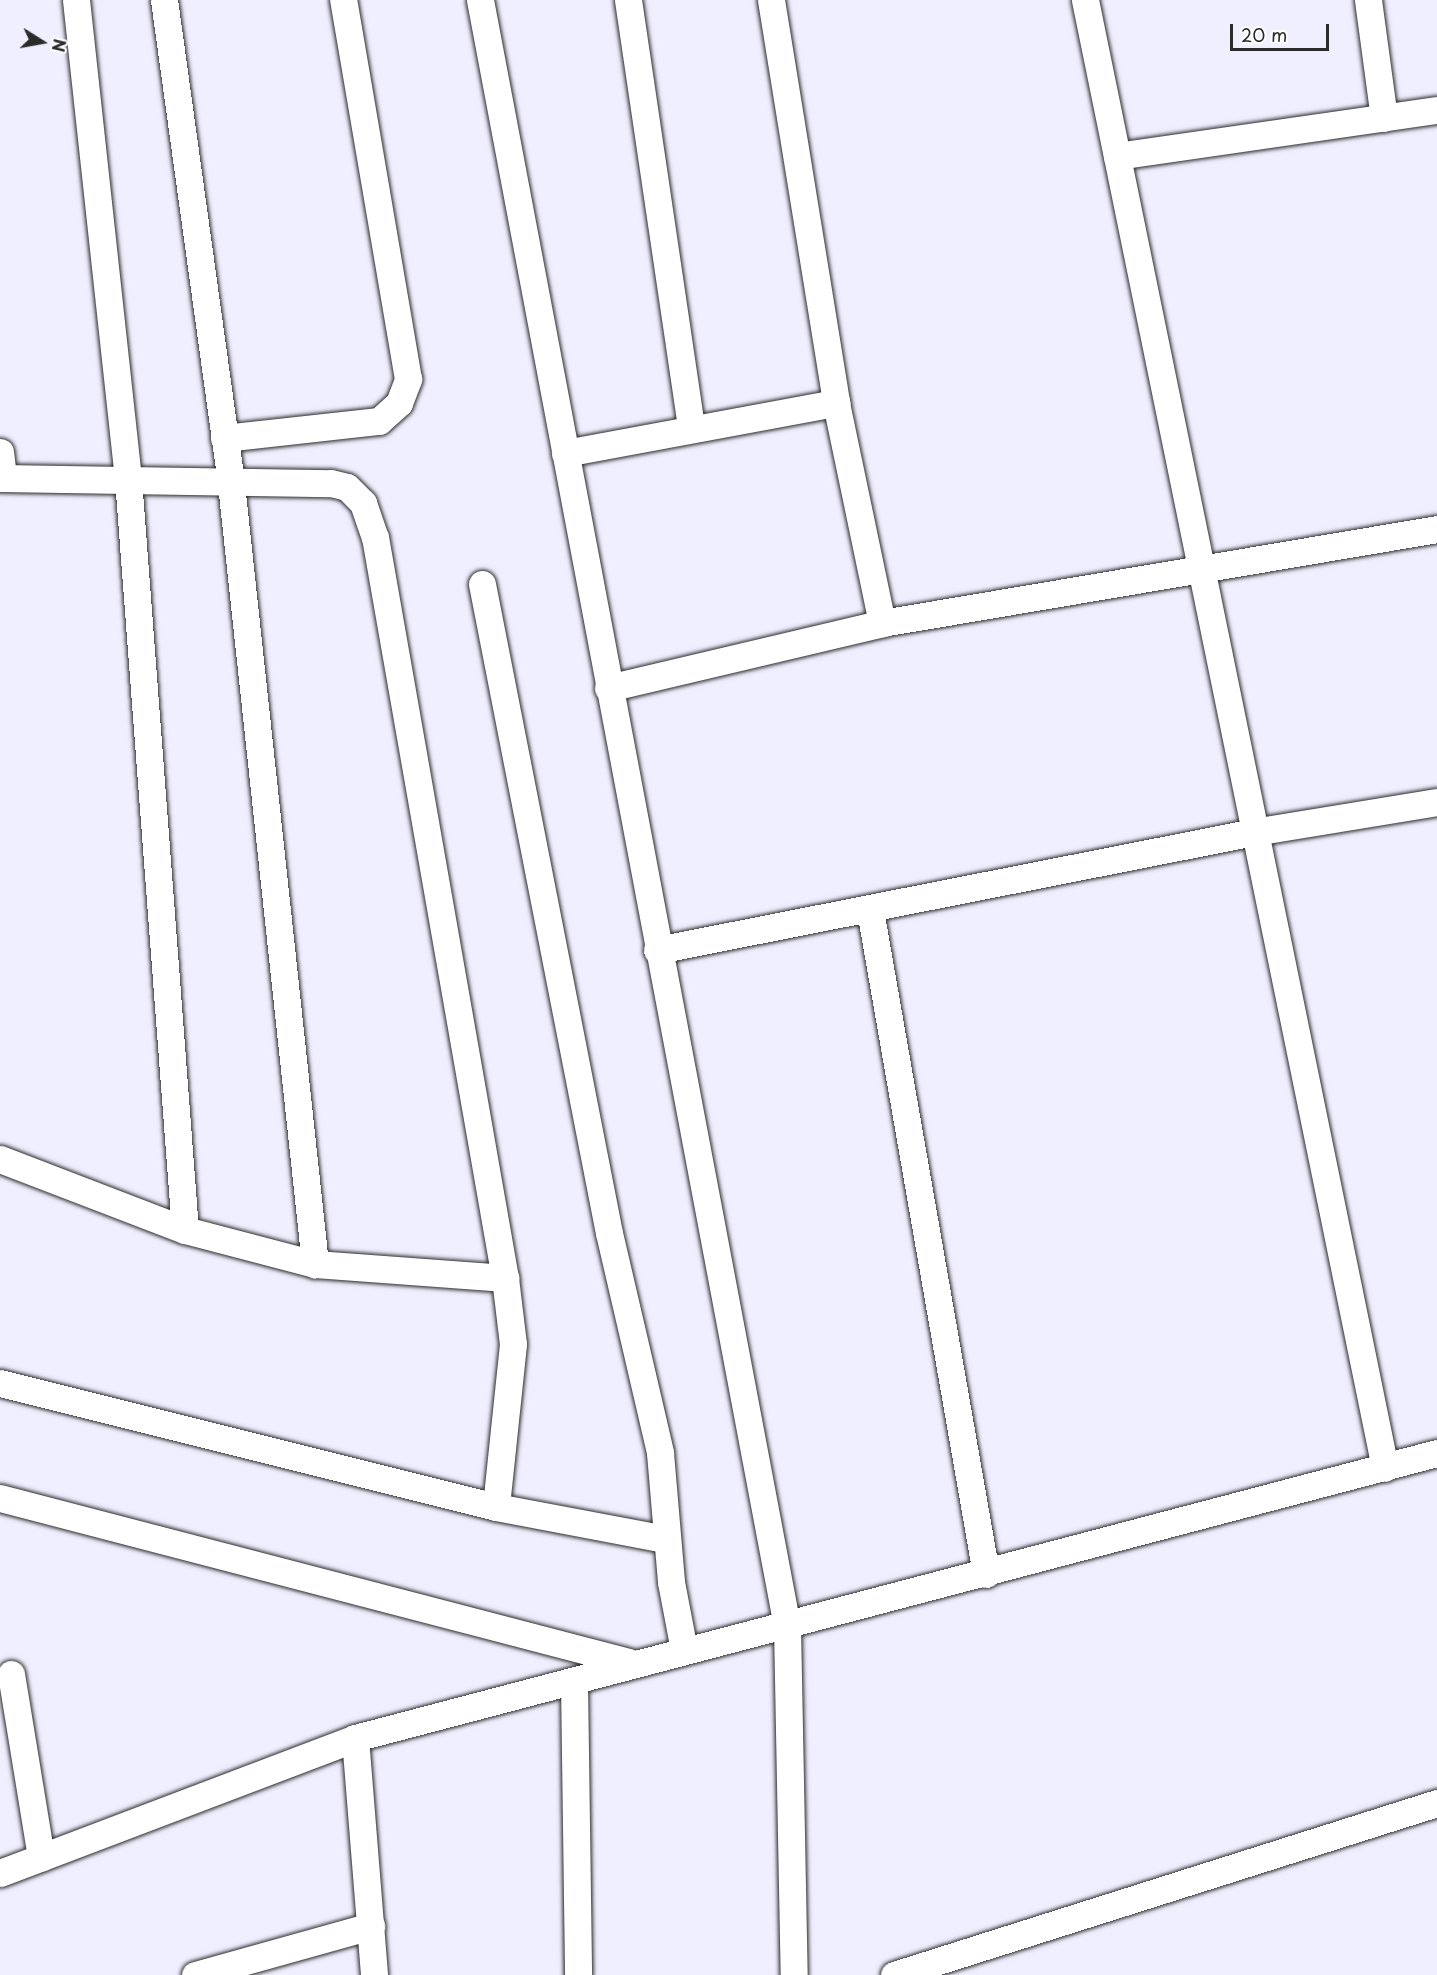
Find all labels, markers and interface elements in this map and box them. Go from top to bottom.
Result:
north arrow [12,12,72,72]
scale bar [1233,12,1332,50]
text: 20 m [1241,21,1287,48]
text: N [47,37,73,54]

